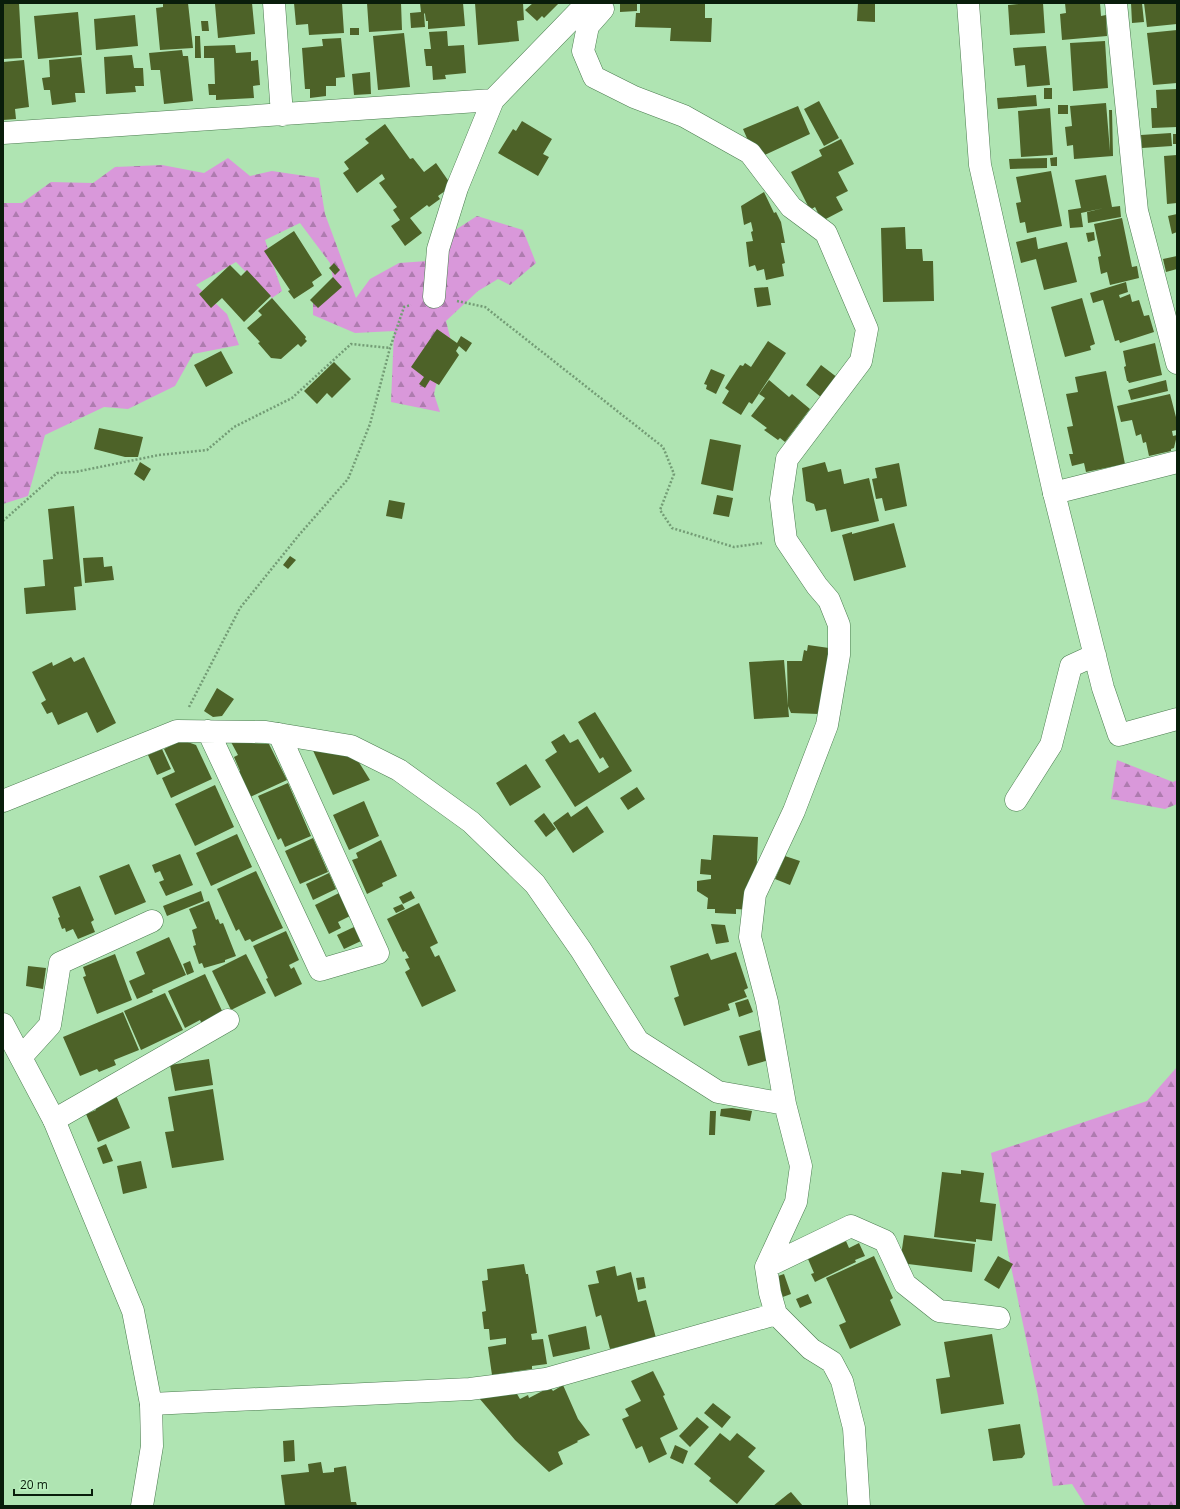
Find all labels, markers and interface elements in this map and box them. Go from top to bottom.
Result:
scale bar [14,1471,92,1497]
text: 20 m [20,1476,48,1493]

